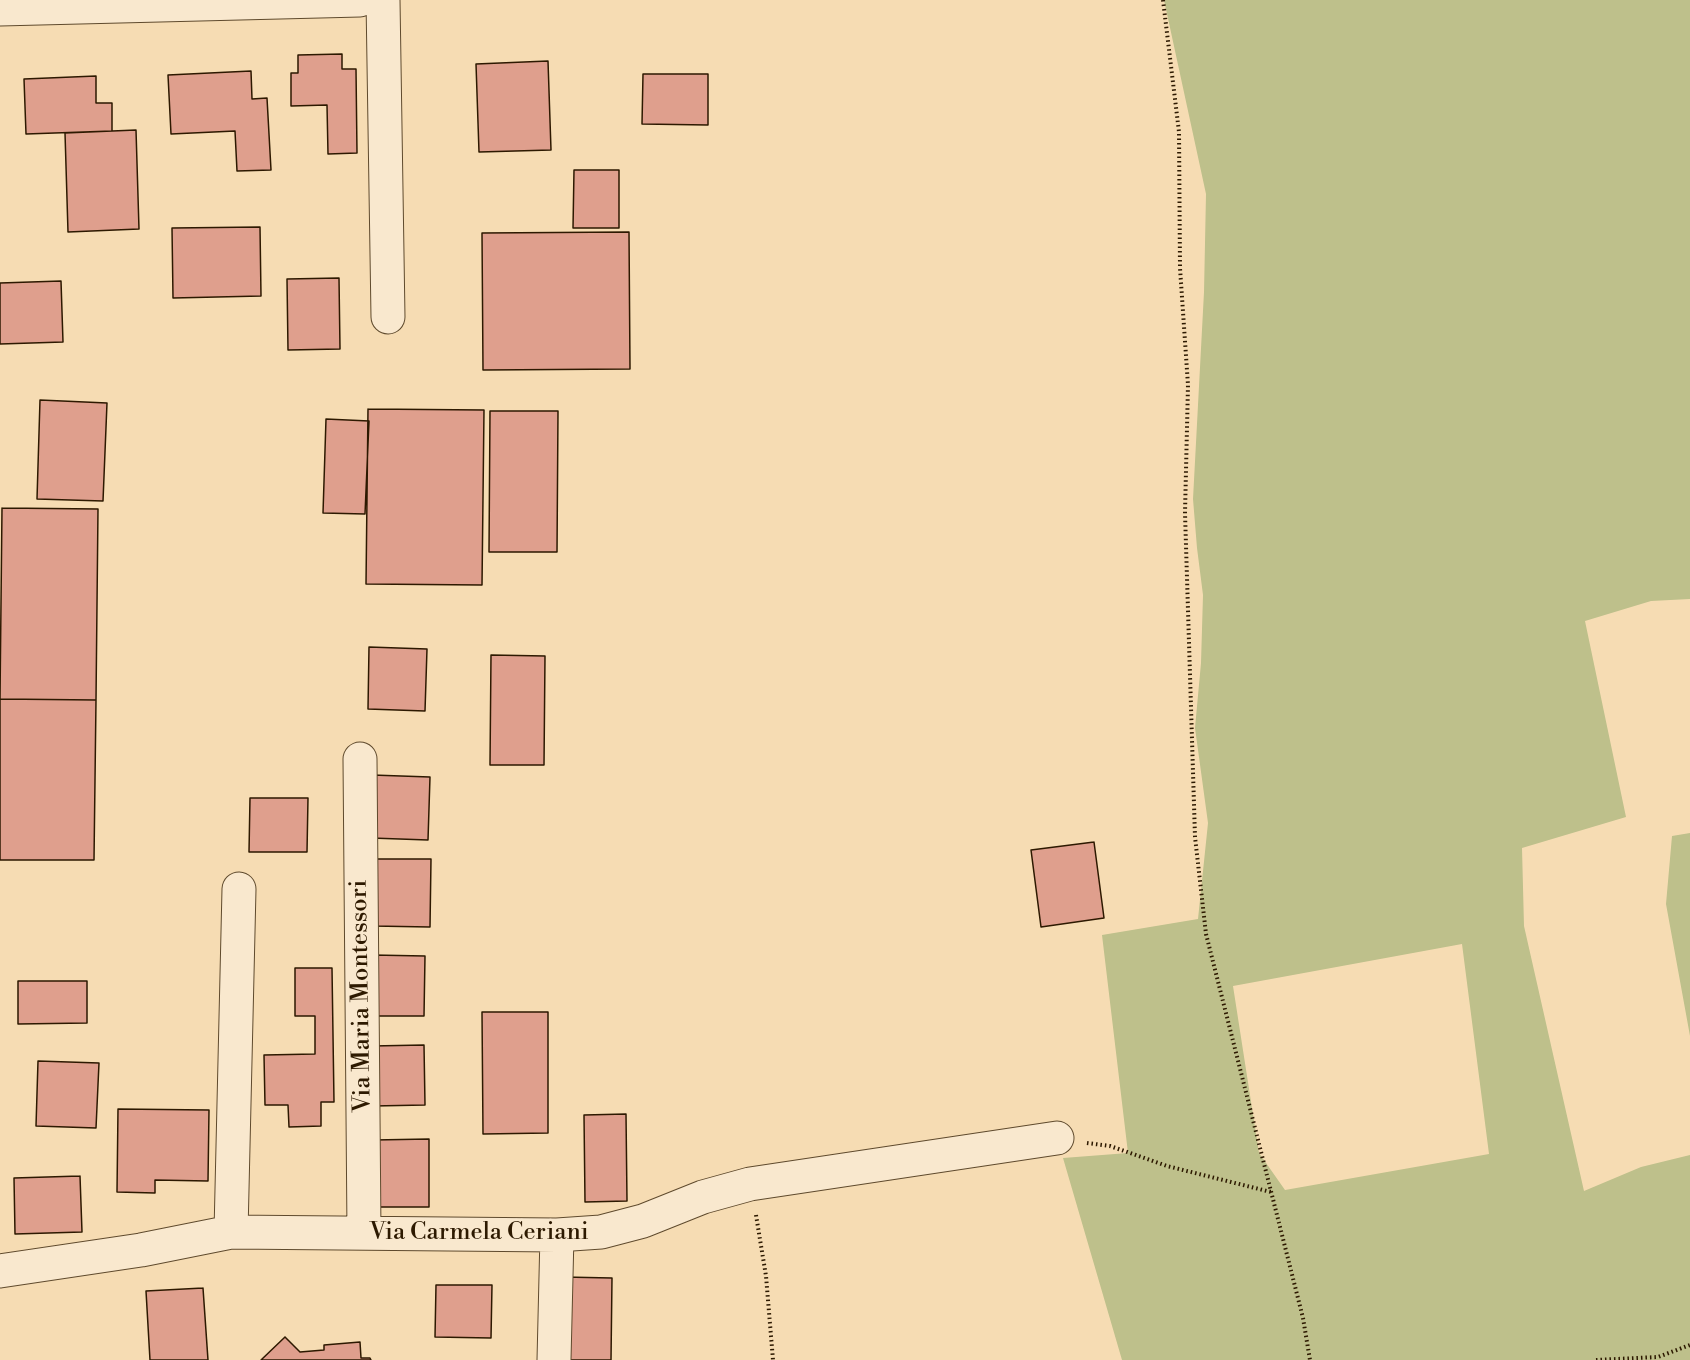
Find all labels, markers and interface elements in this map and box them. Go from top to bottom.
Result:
street label: Via Maria Montessori [346,879,378,1113]
street label: Via Carmela Ceriani [369,1219,589,1247]

